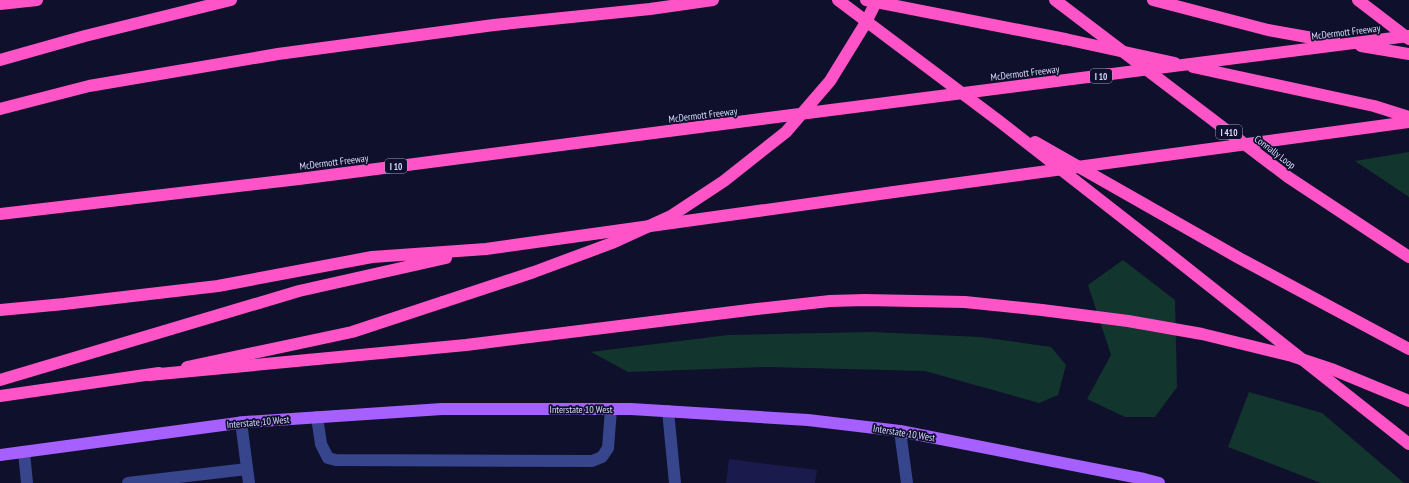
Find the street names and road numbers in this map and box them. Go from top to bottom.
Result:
street label: McDermott Freeway [1311,21,1381,43]
street label: McDermott Freeway [990,62,1060,84]
road number: I 10 [1090,69,1112,83]
street label: McDermott Freeway [668,104,738,126]
road number: I 410 [1216,125,1242,139]
street label: Connally Loop [1252,132,1298,172]
street label: McDermott Freeway [299,151,369,173]
road number: I 10 [385,159,407,173]
street label: Interstate 10 West [550,403,613,416]
street label: Interstate 10 West [226,413,290,431]
street label: Interstate 10 West [872,422,936,444]

